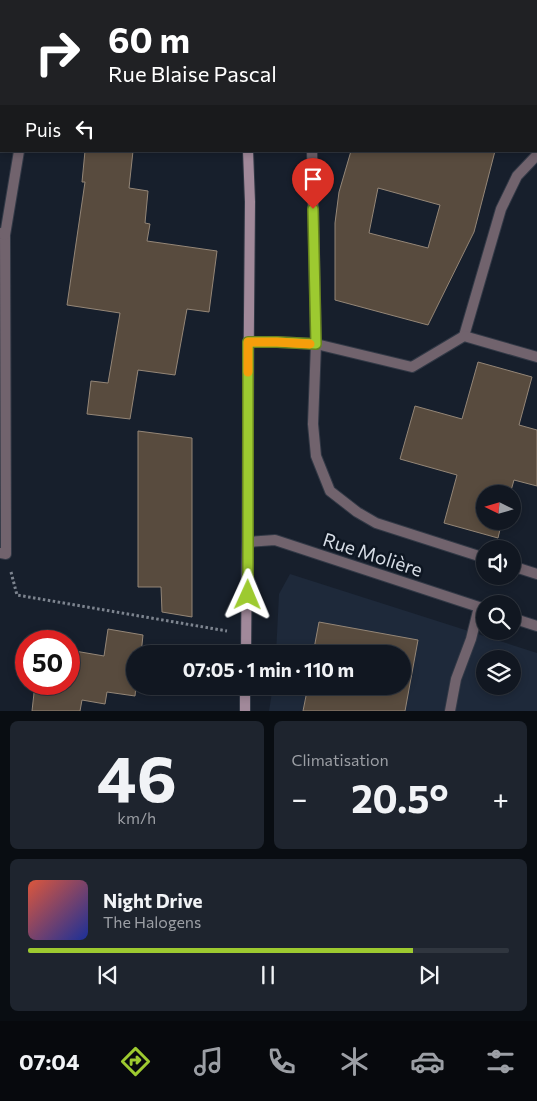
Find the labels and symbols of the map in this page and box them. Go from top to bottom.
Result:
pin [292,158,334,209]
north arrow [476,485,521,530]
street label: Rue Molière [320,527,426,581]
position arrow [221,568,273,620]
speed limit sign: 50 [15,630,80,695]

